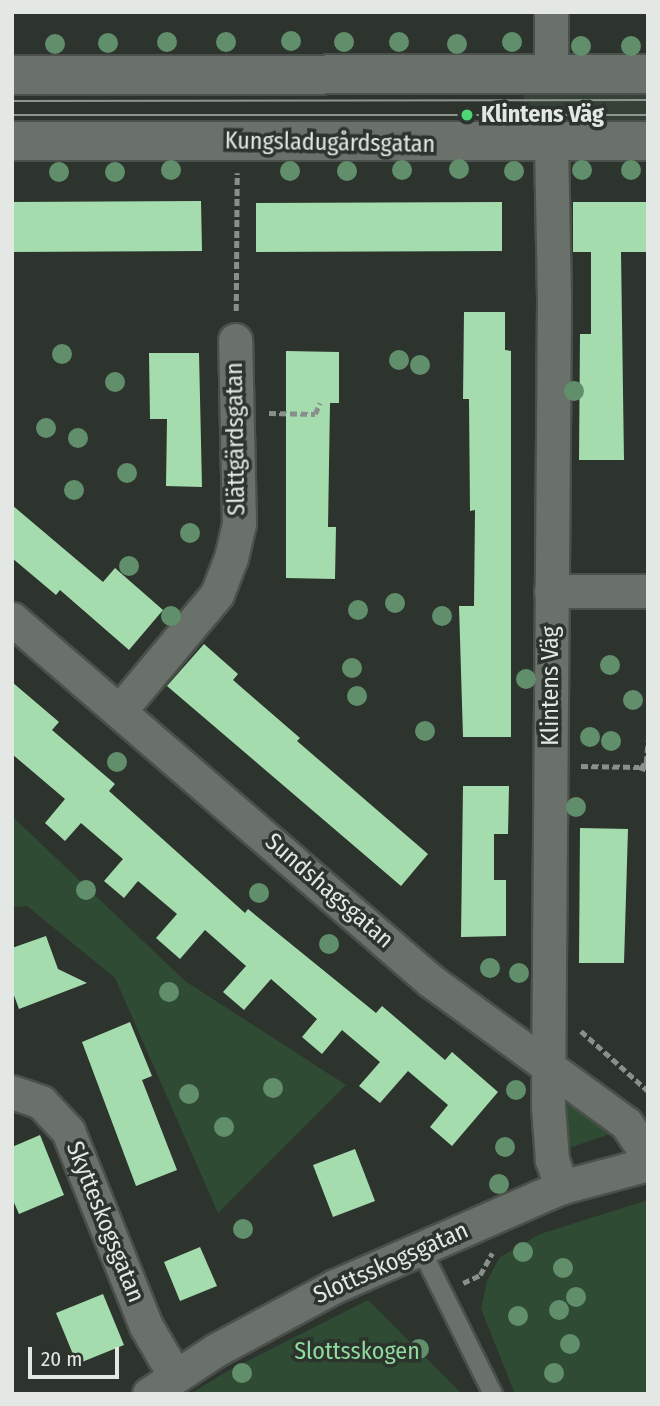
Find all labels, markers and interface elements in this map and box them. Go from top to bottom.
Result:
place label: Klintens Väg [481,101,604,129]
marker: Klintens Väg [459,107,475,123]
street label: Kungsladugårdsgatan [225,127,435,159]
street label: Slättgärdsgatan [220,362,252,516]
street label: Klintens Väg [537,626,565,746]
street label: Sundshagsgatan [259,828,399,954]
street label: Skytteskogsgatan [60,1137,150,1307]
street label: Slottsskogsgatan [309,1216,473,1310]
scale bar [32,1332,122,1376]
park label: Slottsskogen [294,1338,420,1366]
text: 20 m [41,1346,82,1372]

